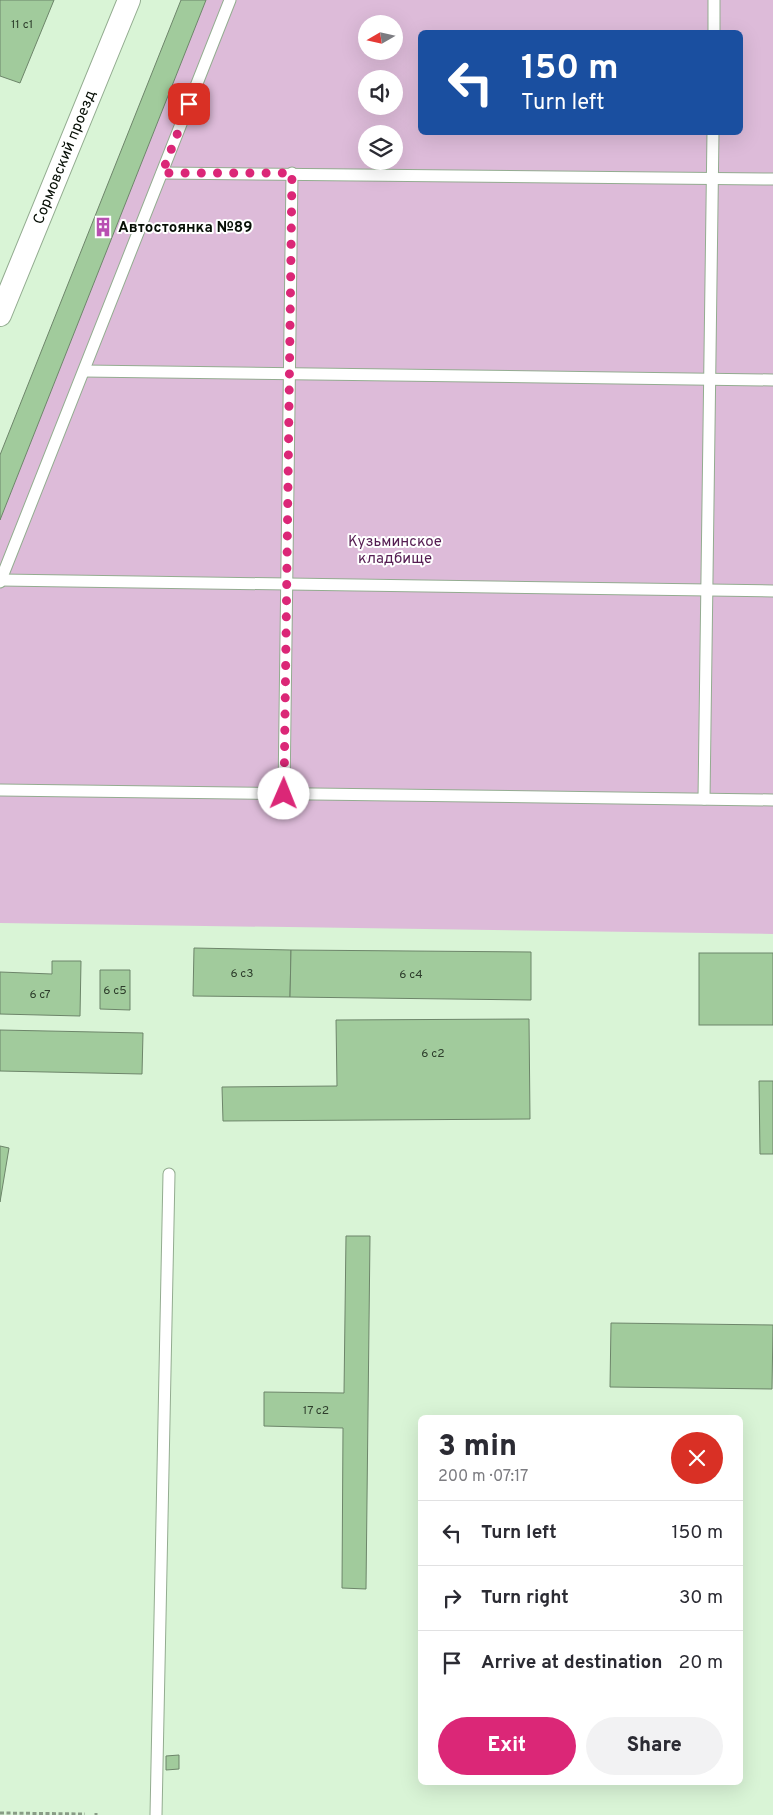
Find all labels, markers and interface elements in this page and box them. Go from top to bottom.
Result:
north arrow [358,15,402,60]
map controls [358,15,403,170]
house number: 11 с1 [11,17,33,33]
text: 150 m [521,47,619,91]
icon: left [438,50,503,115]
button: sound [358,70,403,115]
pin [168,83,210,125]
street label: Сормовский проезд [30,88,101,228]
icon: arrive [175,90,203,118]
text: Turn left [521,90,604,117]
button: layers [358,125,403,170]
building icon: Автостоянка №89 [92,216,114,238]
place label: Автостоянка №89 [118,219,252,238]
park label: Кузьминское кладбище [348,533,442,569]
position arrow [257,767,309,819]
house number: 6 с3 [230,966,254,982]
house number: 6 с4 [399,967,423,983]
house number: 6 с5 [103,983,127,999]
house number: 6 с7 [29,987,51,1003]
house number: 6 с2 [421,1046,445,1062]
house number: 17 с2 [303,1403,329,1419]
text: 3 min [438,1429,517,1466]
button: close [671,1432,723,1484]
text: 200 m · 07:17 [438,1467,528,1487]
icon: left [438,1519,466,1547]
text: Turn left [481,1521,557,1545]
text: 150 m [671,1521,723,1545]
icon: right [438,1584,466,1612]
text: Turn right [481,1586,569,1610]
text: 30 m [679,1586,723,1610]
icon: arrive [438,1649,466,1677]
text: Arrive at destination [481,1651,662,1675]
text: 20 m [679,1651,723,1675]
button: Exit [438,1717,576,1775]
button: Share [586,1717,723,1775]

